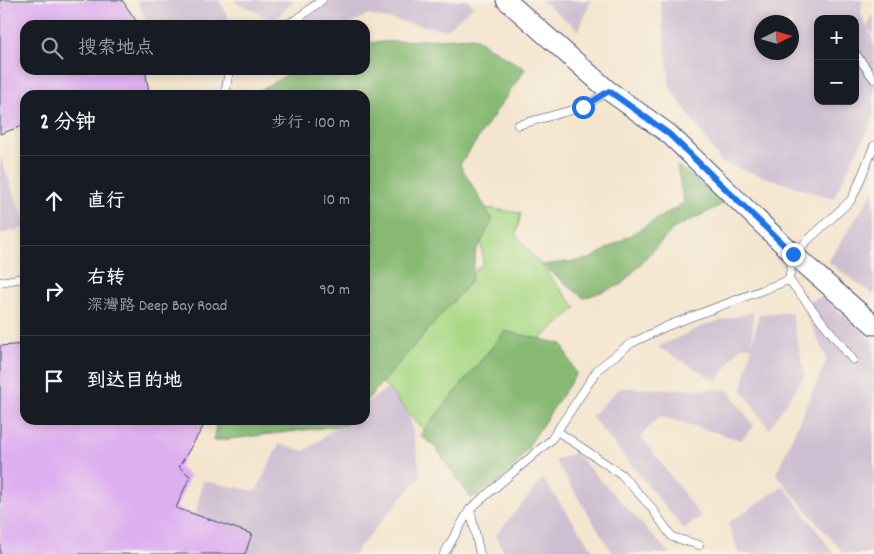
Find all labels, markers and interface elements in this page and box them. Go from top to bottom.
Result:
north arrow [754,15,799,60]
map controls [814,15,859,105]
button: + [814,15,859,60]
search box [20,20,370,75]
icon: search [38,34,66,62]
text: 搜索地点 [78,36,154,63]
button: − [814,60,859,105]
route start [572,96,595,119]
text: 2 分钟 [40,109,96,139]
text: 步行 · 100 m [271,112,350,135]
icon: ahead [40,187,68,215]
text: 直行 [87,189,125,216]
text: 10 m [323,189,350,212]
route end [782,243,805,266]
text: 右转 [87,266,125,293]
icon: right [40,277,68,305]
text: 90 m [319,279,350,302]
text: 深灣路 Deep Bay Road [87,295,227,318]
icon: arrive [40,367,68,395]
text: 到达目的地 [87,369,182,396]

